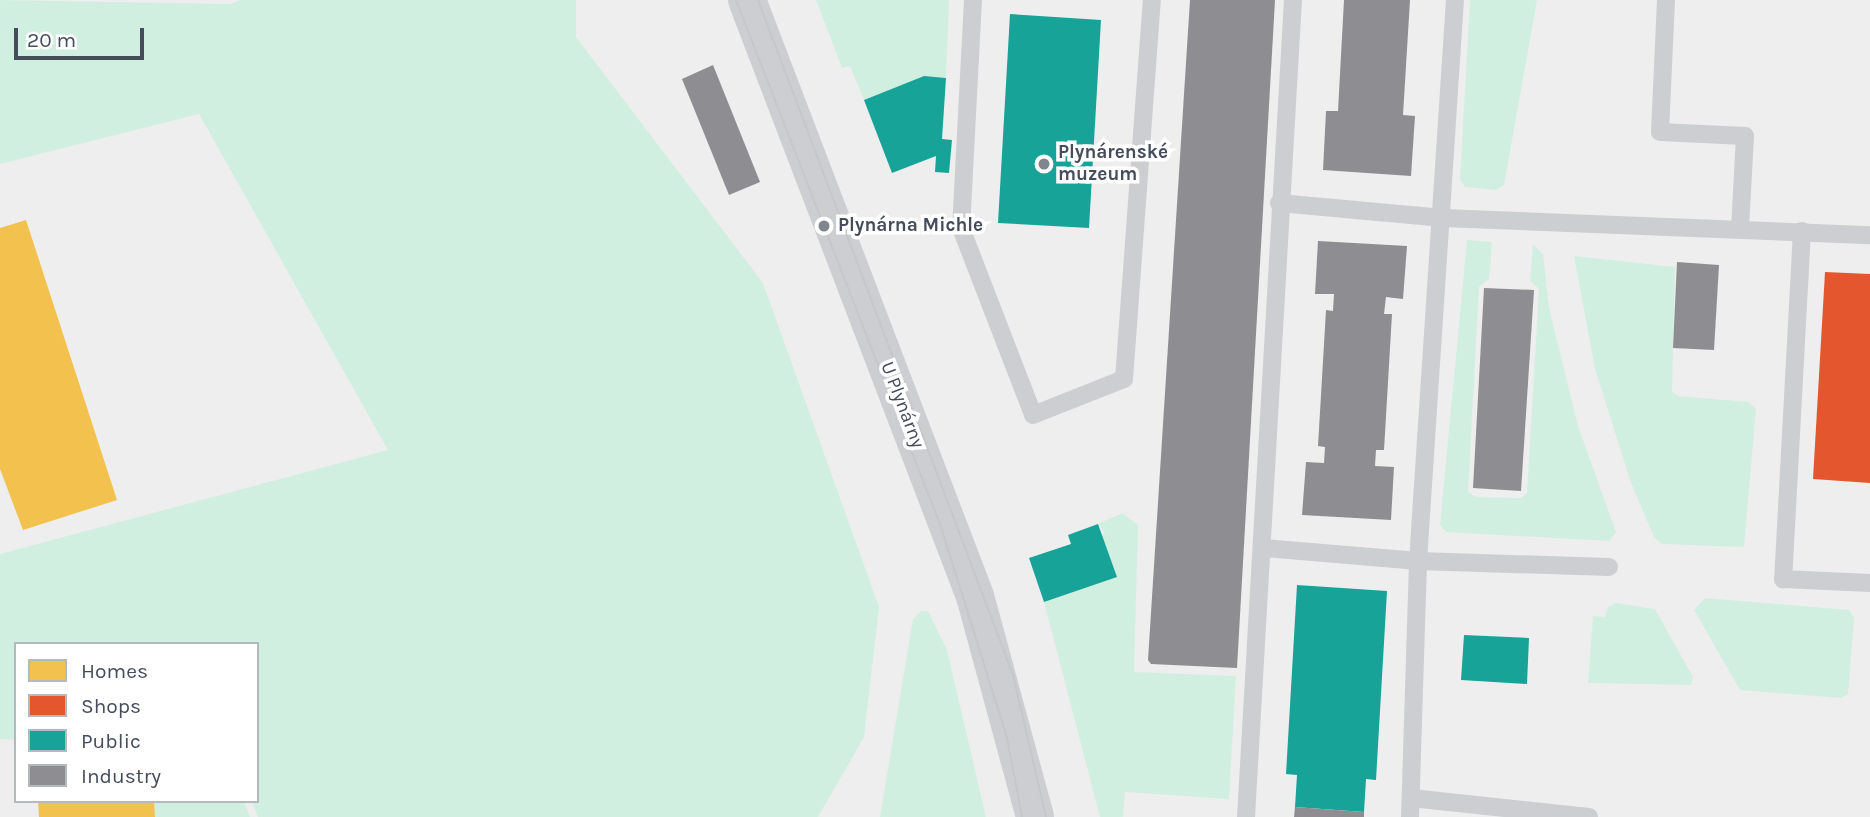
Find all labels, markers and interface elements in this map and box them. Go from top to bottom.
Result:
scale bar [18,14,147,58]
text: 20 m [27,28,76,52]
place label: Plynárenské muzeum [1058,142,1168,186]
marker: Plynárenské muzeum [1036,156,1052,172]
place label: Plynárna Michle [838,215,983,237]
marker: Plynárna Michle [816,218,832,234]
street label: U Plynárny [875,359,929,451]
legend [14,642,259,803]
text: Homes [81,659,148,683]
text: Shops [81,694,141,718]
text: Public [81,729,141,753]
text: Industry [81,764,161,788]

